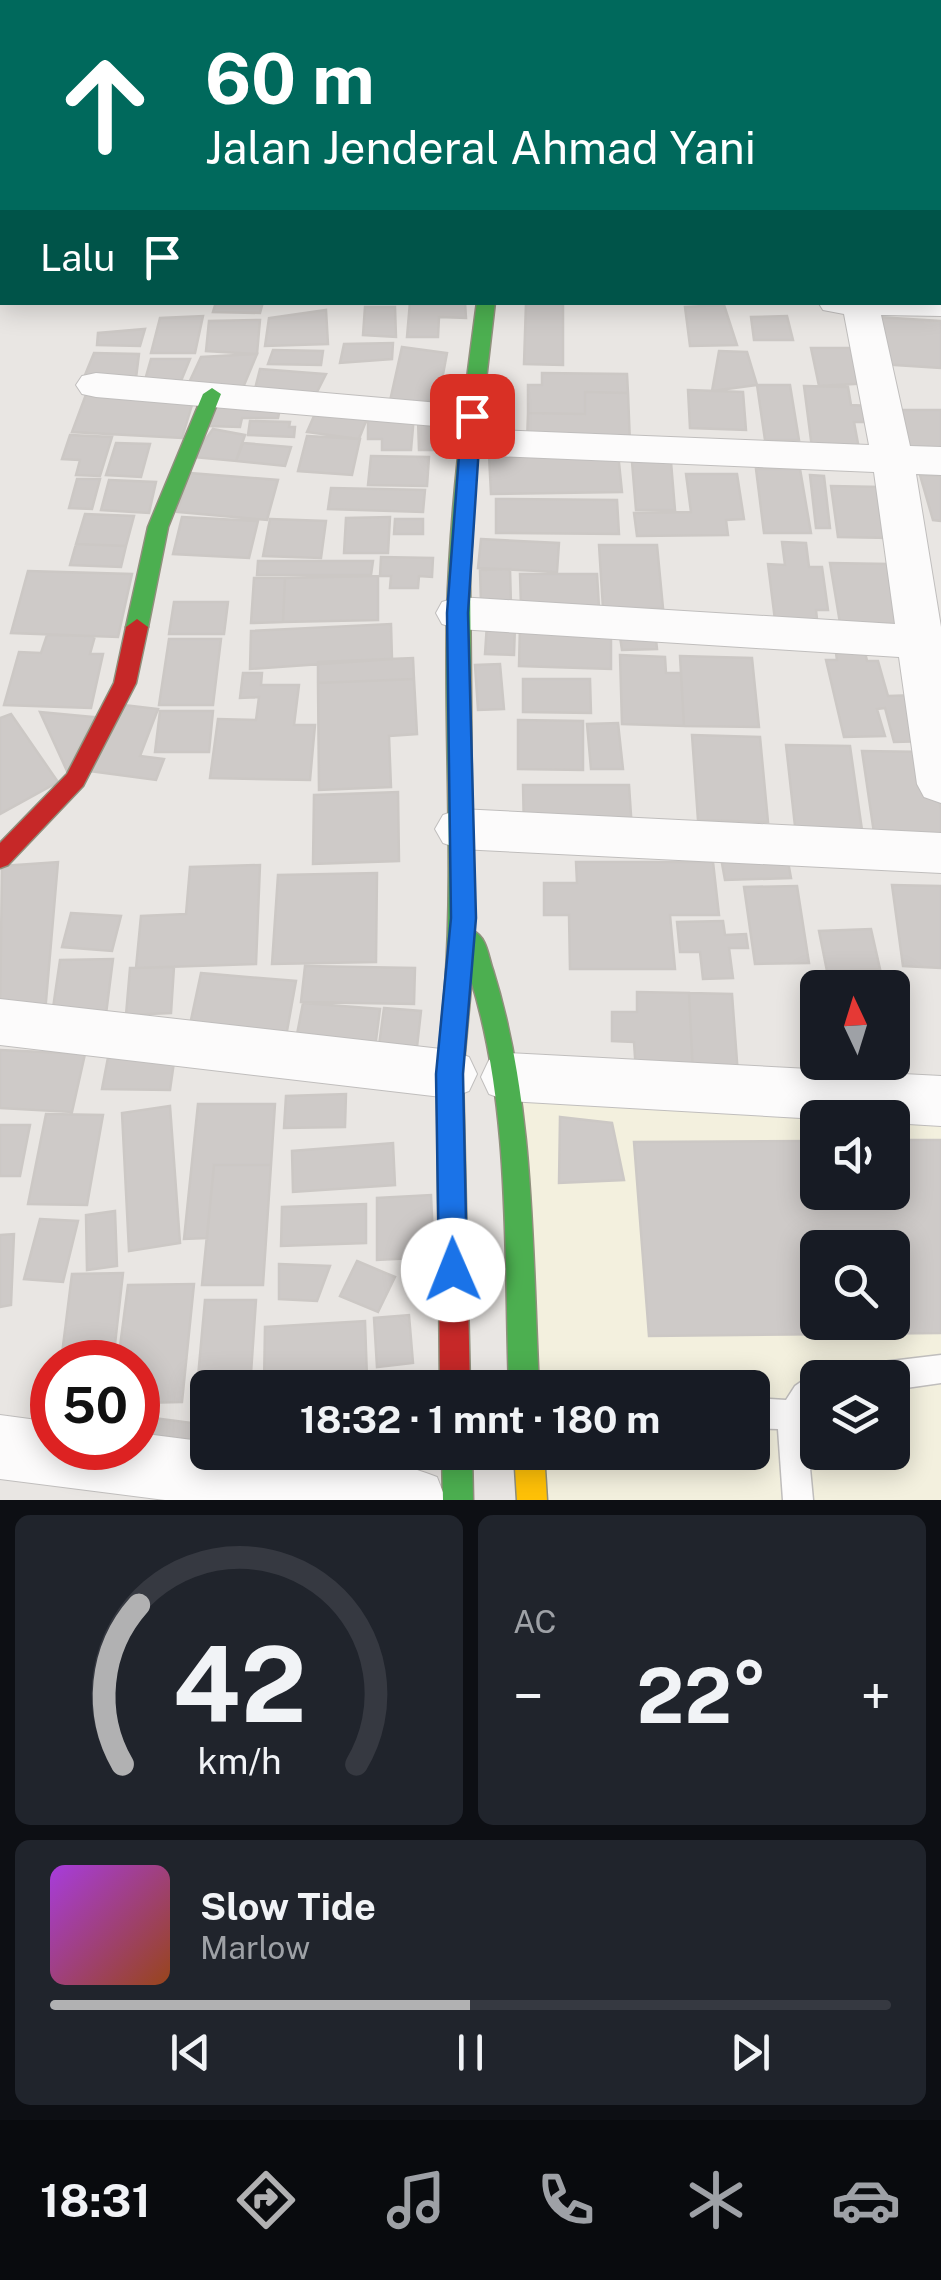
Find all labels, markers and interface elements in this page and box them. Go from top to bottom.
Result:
text: 60 m [205,37,375,120]
icon: ahead [40,40,170,170]
text: Jalan Jenderal Ahmad Yani [205,121,756,174]
icon: arrive [135,230,190,285]
text: Lalu [40,235,115,280]
pin [430,374,515,459]
icon: arrive [445,389,500,444]
north arrow [800,970,910,1080]
map controls [800,970,910,1470]
button: sound [800,1100,910,1210]
position arrow [401,1218,505,1322]
button: search [800,1230,910,1340]
speed limit sign: 50 [30,1340,160,1470]
button: layers [800,1360,910,1470]
text: 18:32 · 1 mnt · 180 m [300,1397,660,1442]
text: AC [513,1603,557,1640]
text: 42 [172,1623,306,1745]
text: 22° [637,1652,767,1740]
text: − [513,1664,544,1728]
text: + [861,1664,891,1728]
text: km/h [197,1740,281,1782]
text: Slow Tide [200,1884,376,1929]
text: Marlow [200,1929,310,1966]
icon: previous [163,2025,218,2080]
icon: pause [443,2025,498,2080]
icon: next [723,2025,778,2080]
icon: directions [231,2165,301,2235]
icon: music [381,2165,451,2235]
icon: phone [531,2165,601,2235]
icon: climate [681,2165,751,2235]
icon: car [831,2165,901,2235]
text: 18:31 [40,2174,151,2227]

